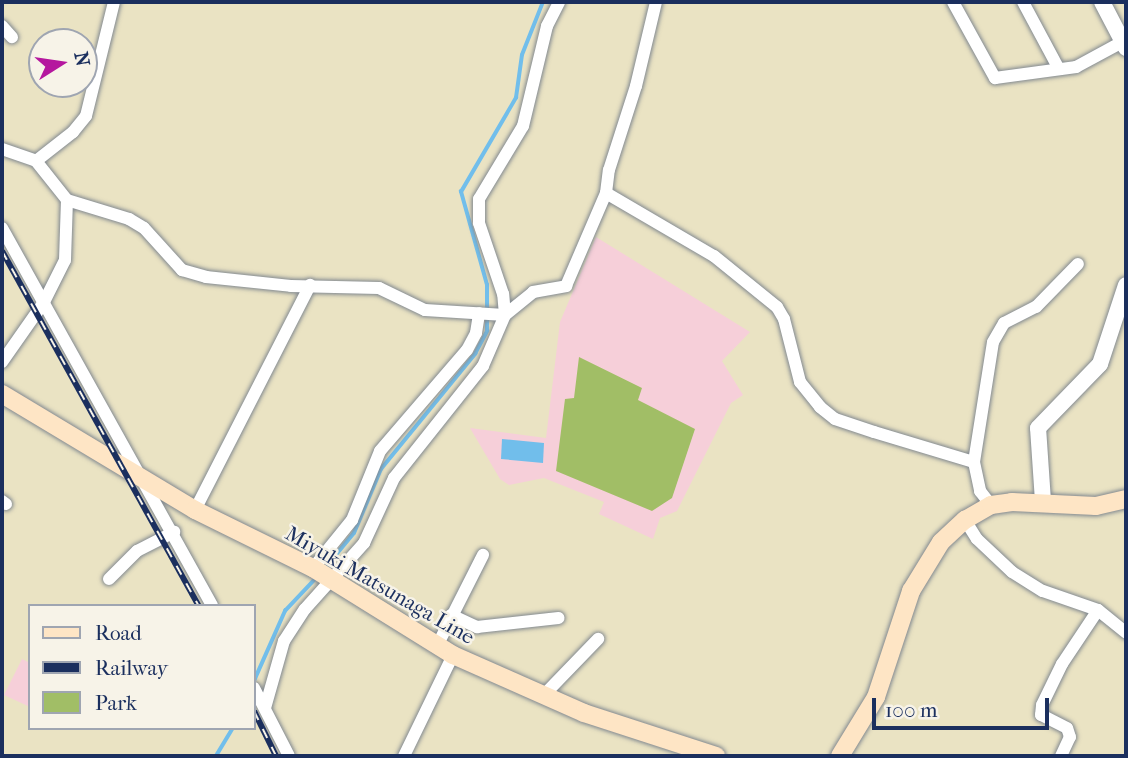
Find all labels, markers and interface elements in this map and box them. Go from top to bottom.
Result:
north arrow [28,28,98,98]
text: N [69,50,94,68]
street label: Miyuki Matsunaga Line [281,520,479,650]
legend [28,604,256,730]
text: Road [95,621,142,645]
text: Railway [95,656,168,680]
scale bar [876,684,1053,728]
text: Park [95,691,137,715]
text: 100 m [885,698,938,722]

